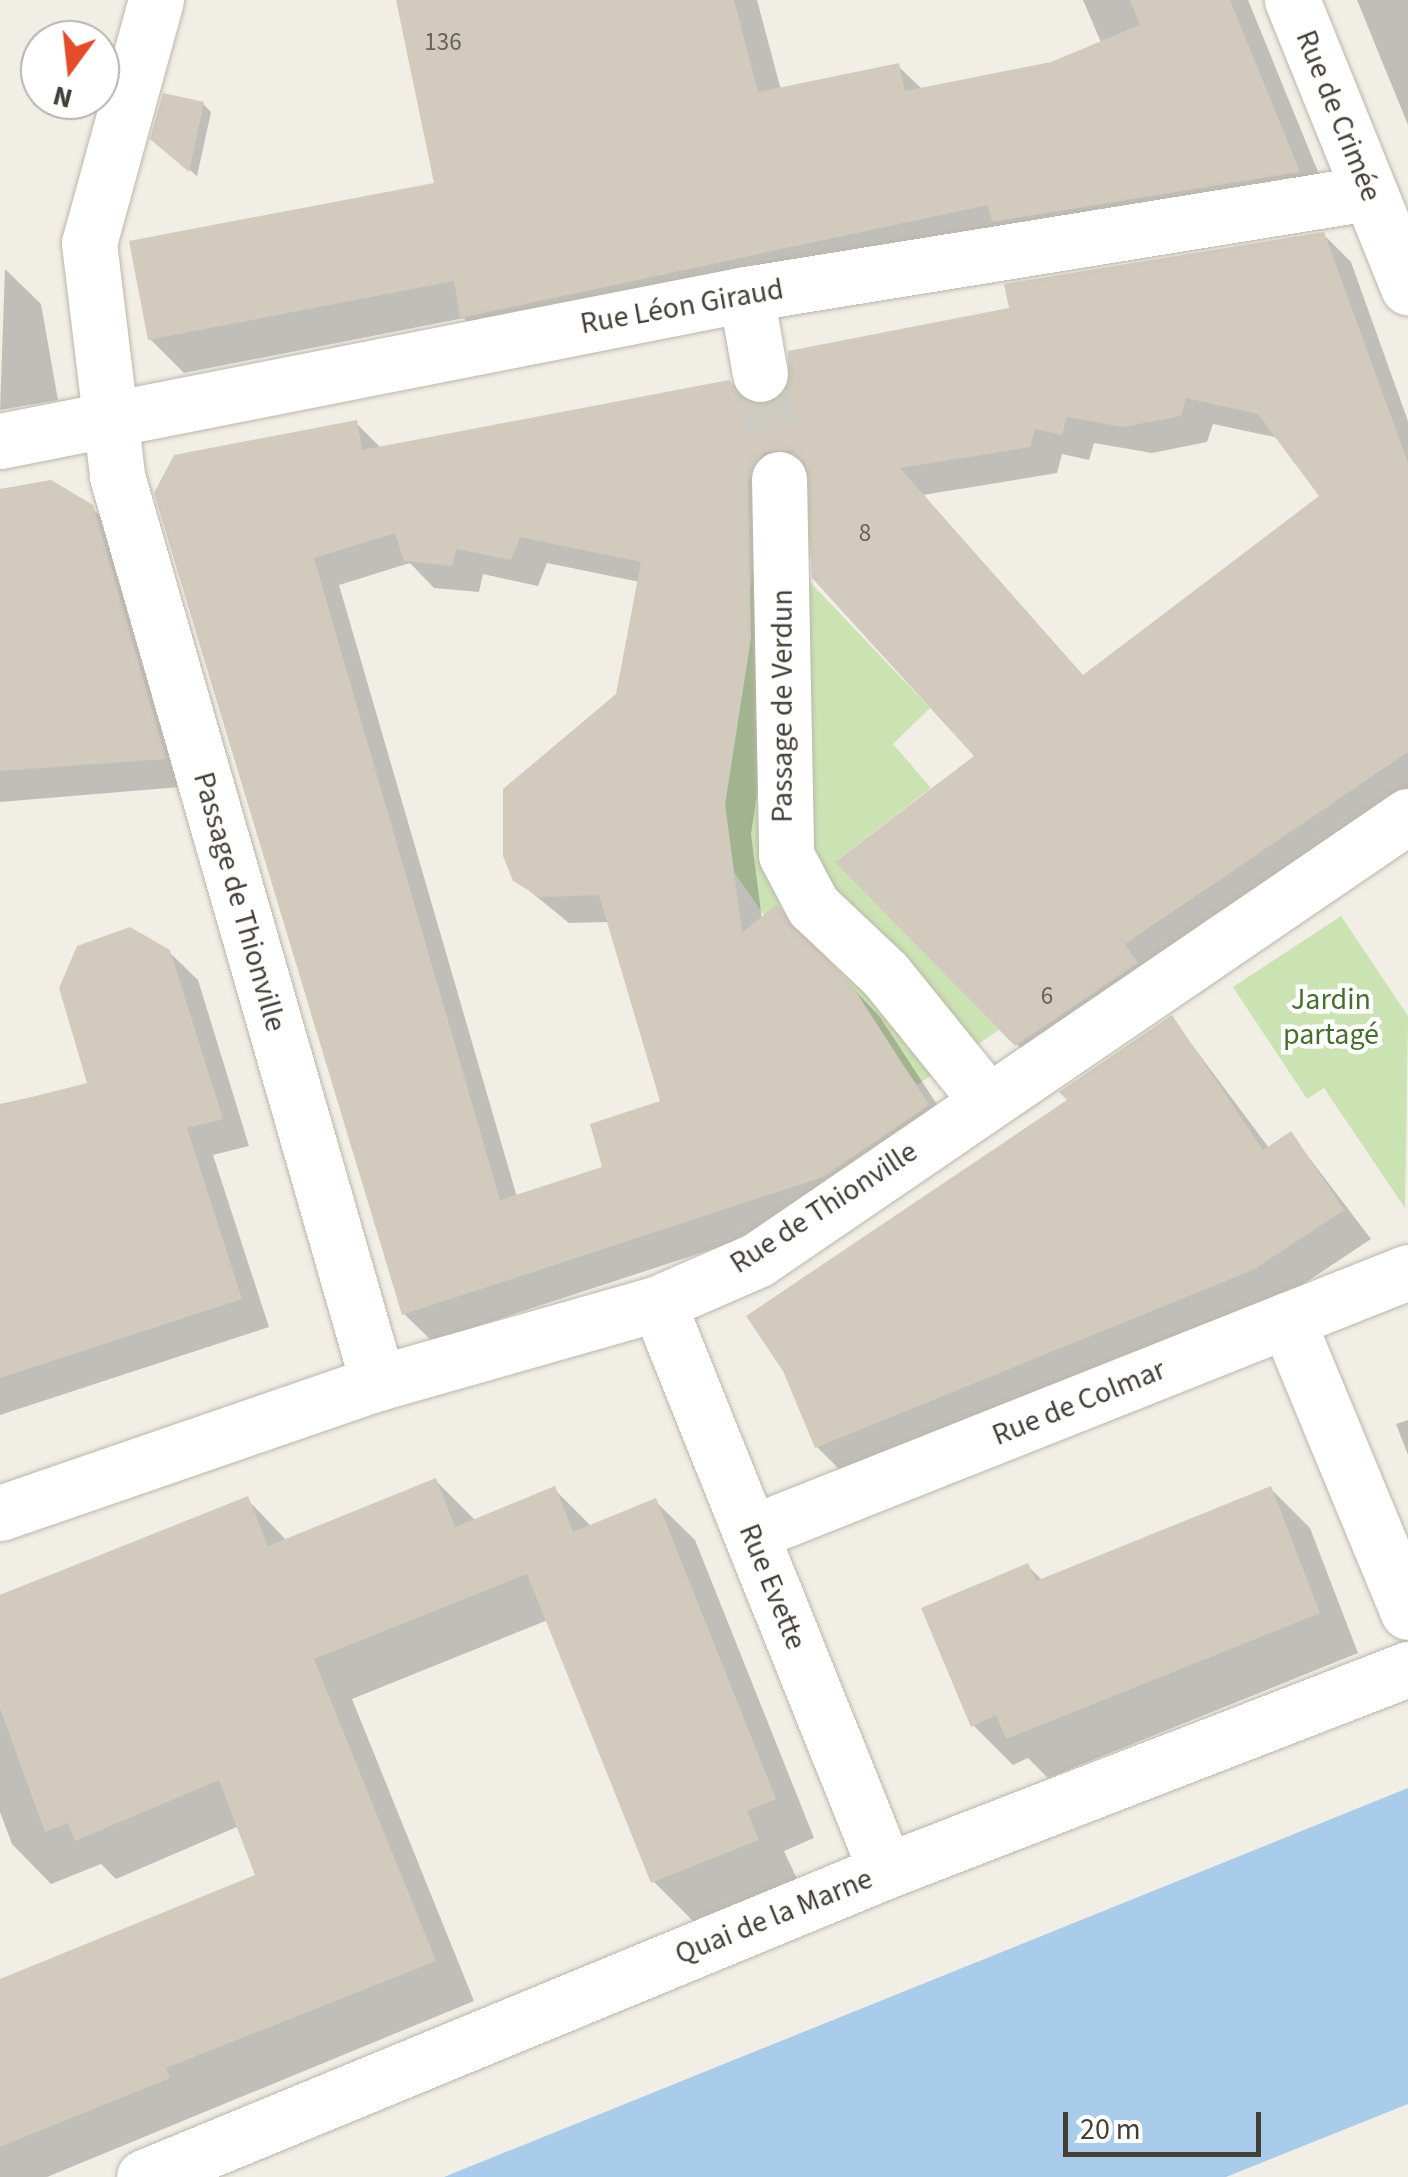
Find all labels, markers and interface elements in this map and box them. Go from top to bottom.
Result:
north arrow [20,20,120,120]
street label: Rue de Crimée [1287,25,1389,207]
house number: 136 [424,27,462,57]
text: N [49,75,77,119]
street label: Rue Léon Giraud [578,271,786,343]
house number: 8 [859,518,871,548]
street label: Passage de Verdun [765,589,801,823]
street label: Passage de Thionville [185,768,293,1036]
house number: 6 [1041,981,1053,1011]
park label: Jardin partagé [1283,982,1379,1052]
street label: Rue de Thionville [724,1134,924,1282]
street label: Rue de Colmar [987,1352,1171,1454]
street label: Rue Evette [731,1519,813,1655]
street label: Quai de la Marne [670,1861,878,1973]
scale bar [1068,2092,1266,2154]
text: 20 m [1080,2108,1141,2151]

